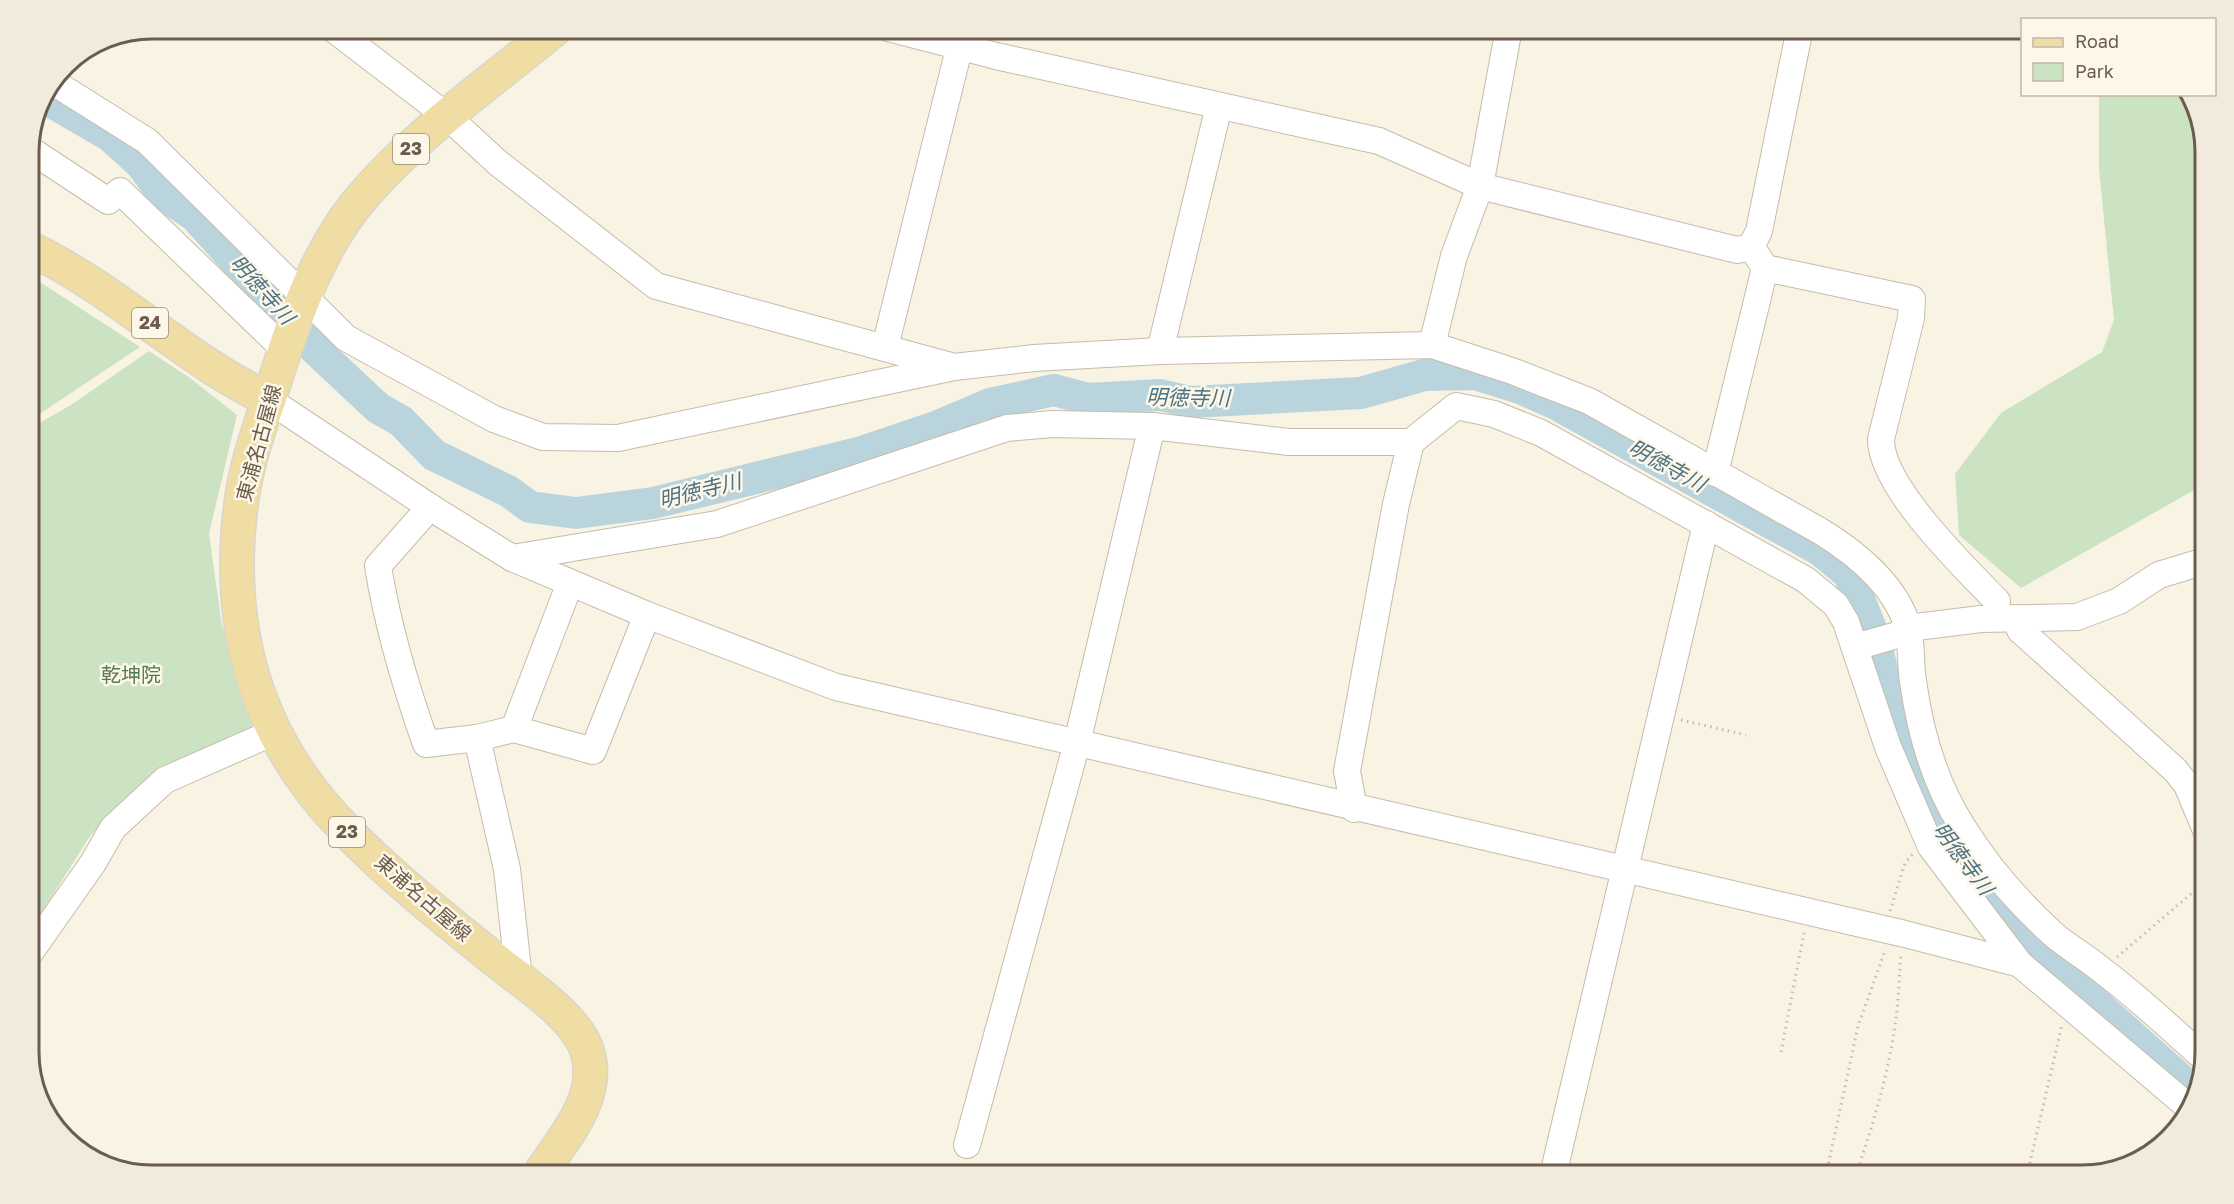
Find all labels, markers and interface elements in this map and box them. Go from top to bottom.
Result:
legend [2021,18,2216,96]
text: Road [2075,30,2119,52]
text: Park [2075,60,2114,82]
road number: 23 [393,134,429,164]
water label: 明徳寺川 [225,249,302,331]
road number: 24 [132,308,168,338]
street label: 東浦名古屋線 [231,382,285,504]
water label: 明徳寺川 [1146,383,1232,411]
water label: 明徳寺川 [1624,433,1712,498]
water label: 明徳寺川 [656,467,746,513]
park label: 乾坤院 [101,662,161,686]
road number: 23 [329,817,365,847]
water label: 明徳寺川 [1928,817,2001,901]
street label: 東浦名古屋線 [371,849,477,946]

